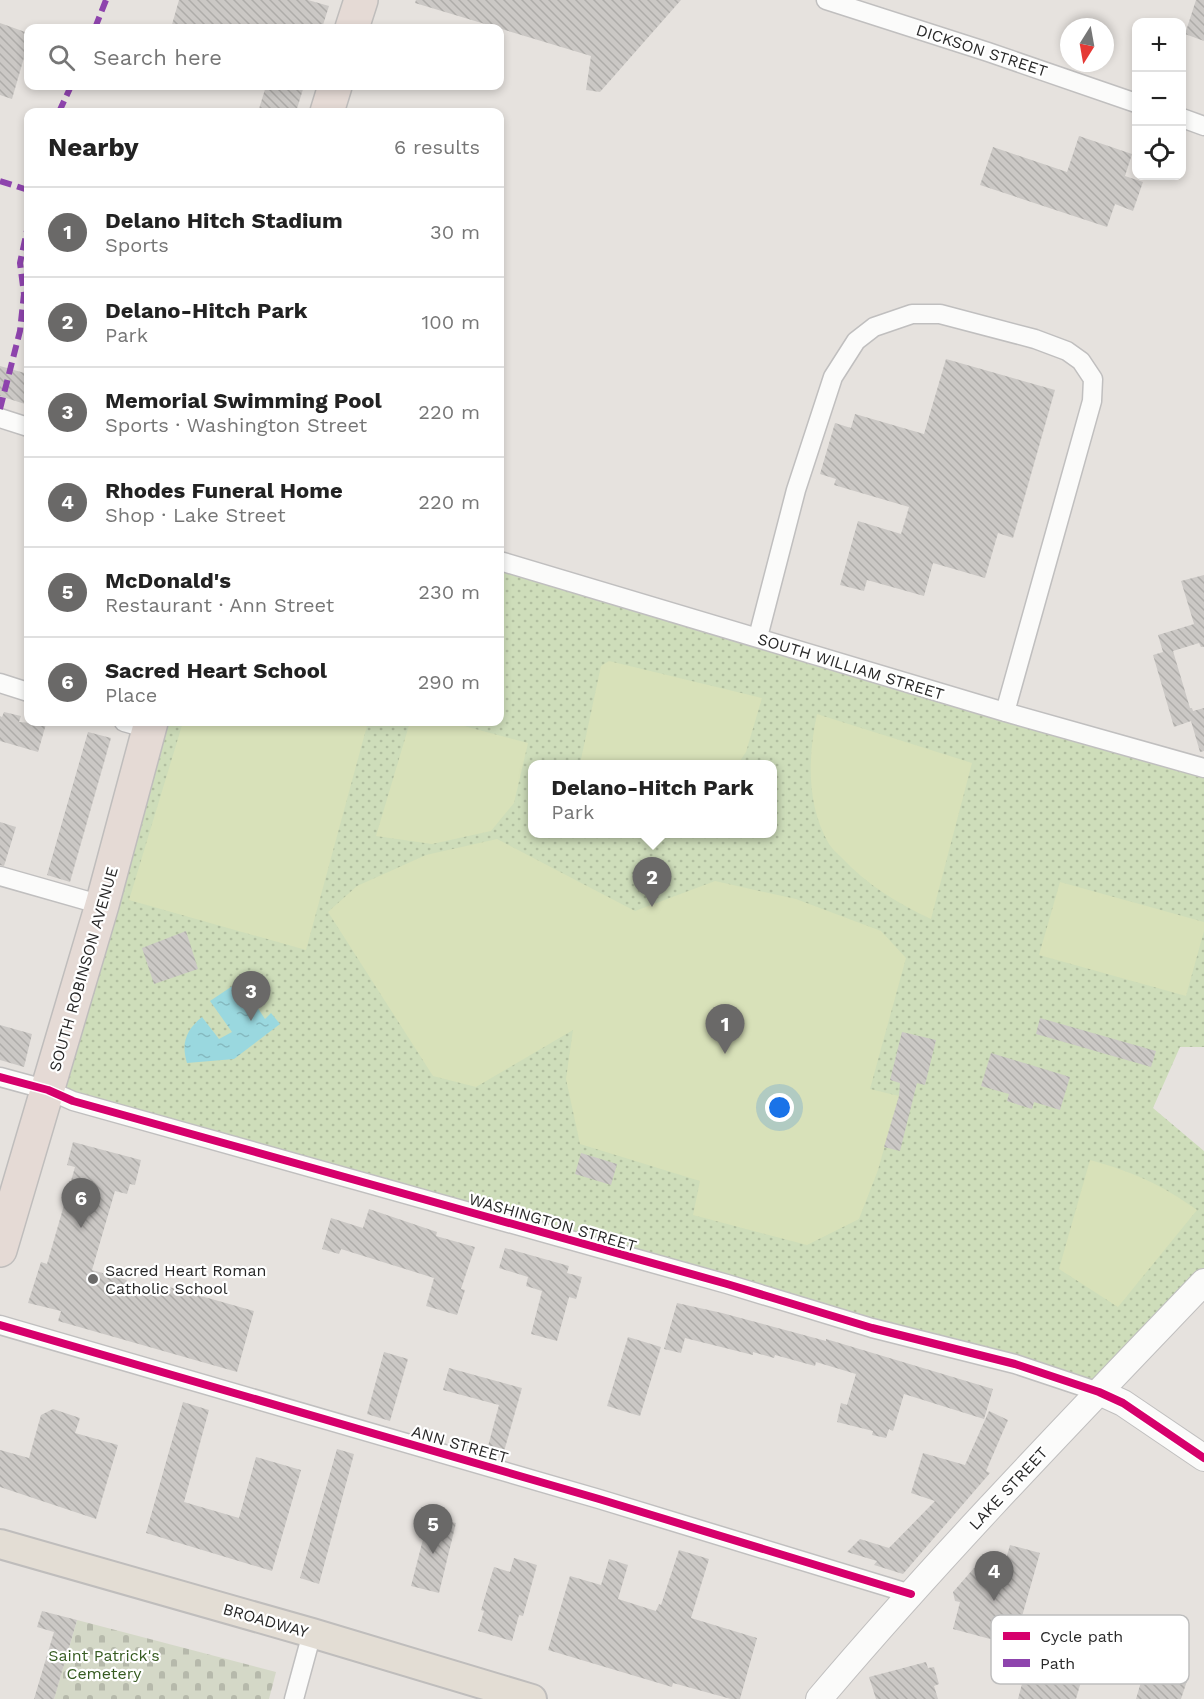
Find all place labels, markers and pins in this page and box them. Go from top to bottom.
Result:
pin: 2 [632,858,672,907]
pin: 3 [232,972,270,1021]
pin: 1 [706,1004,744,1054]
pin: 6 [62,1178,100,1228]
place label: Sacred Heart Roman Catholic School [105,1261,266,1298]
marker: Sacred Heart Roman Catholic School [86,1272,100,1286]
pin: 5 [414,1504,452,1554]
pin: 4 [974,1552,1014,1601]

